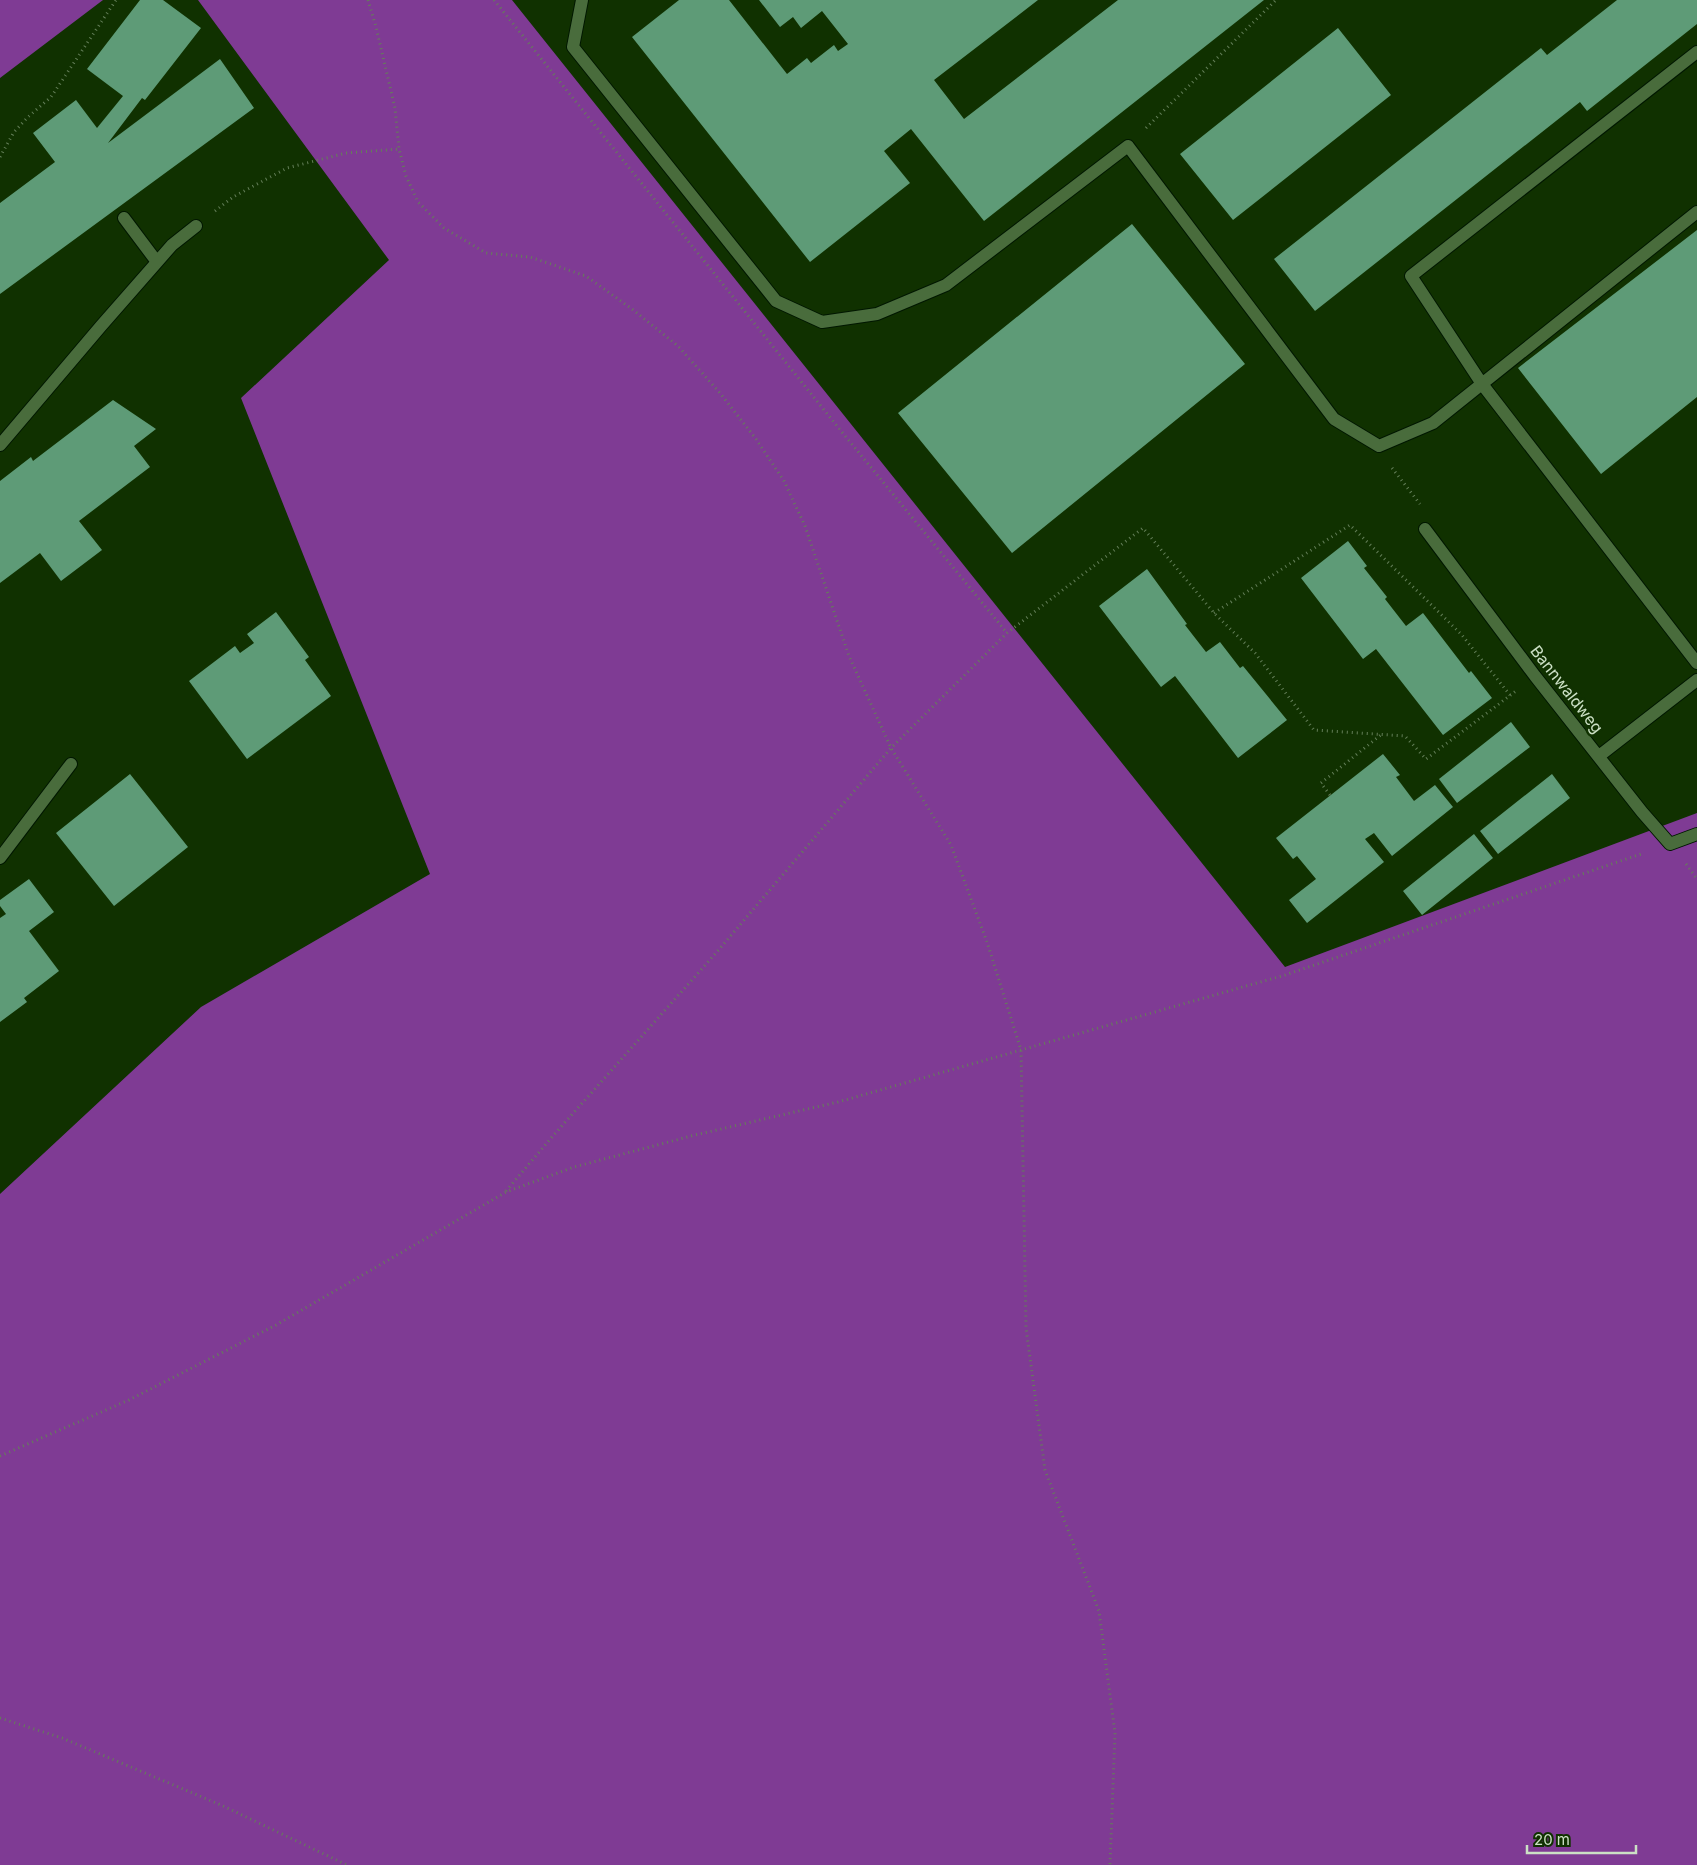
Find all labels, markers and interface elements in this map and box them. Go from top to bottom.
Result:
street label: Bannwaldweg [1526,641,1608,737]
scale bar [1527,1822,1636,1854]
text: 20 m [1534,1830,1570,1849]

